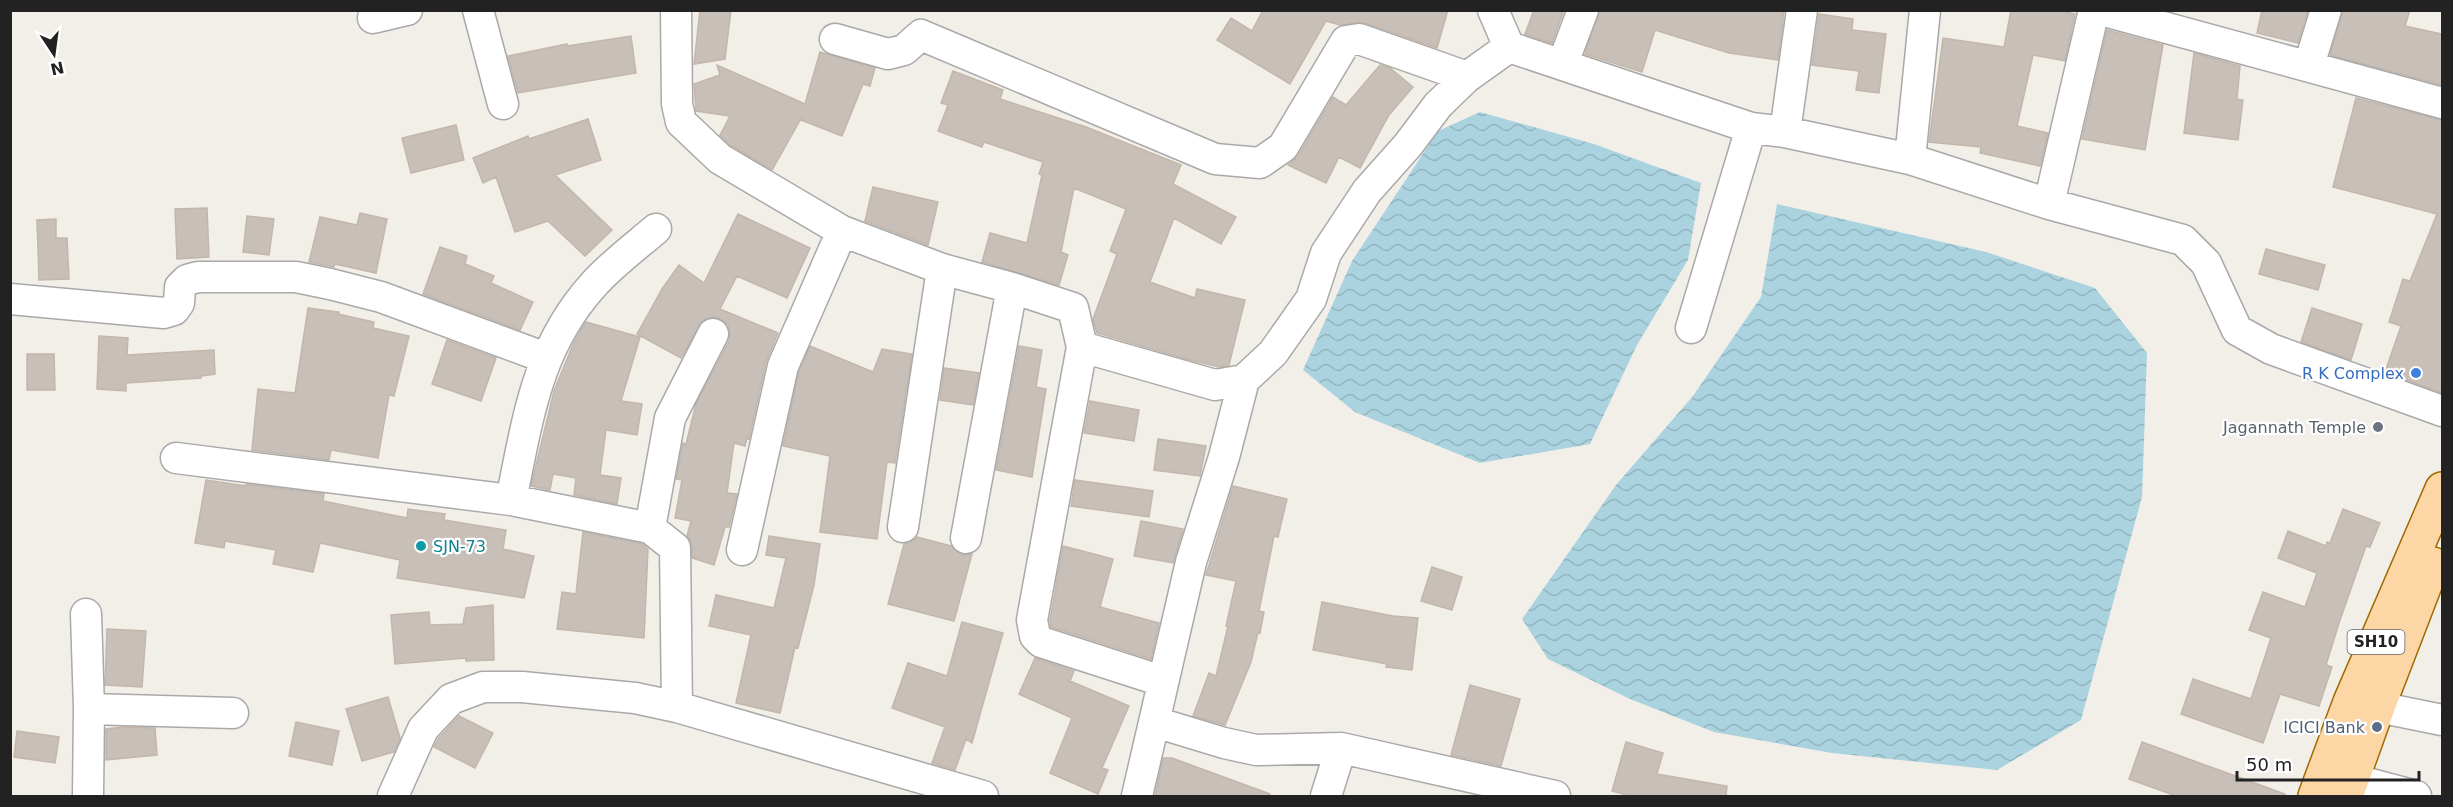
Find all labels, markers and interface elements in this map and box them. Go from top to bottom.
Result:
north arrow [24,24,84,84]
text: N [49,57,66,79]
place label: R K Complex [2302,364,2404,383]
marker: R K Complex [2409,366,2423,380]
place label: Jagannath Temple [2222,418,2366,437]
marker: Jagannath Temple [2371,420,2385,434]
place label: SJN-73 [433,537,486,556]
marker: SJN-73 [414,539,428,553]
road number: SH10 [2348,630,2404,654]
place label: ICICI Bank [2283,718,2366,737]
marker: ICICI Bank [2370,720,2384,734]
scale bar [2237,744,2418,782]
text: 50 m [2246,754,2292,775]

